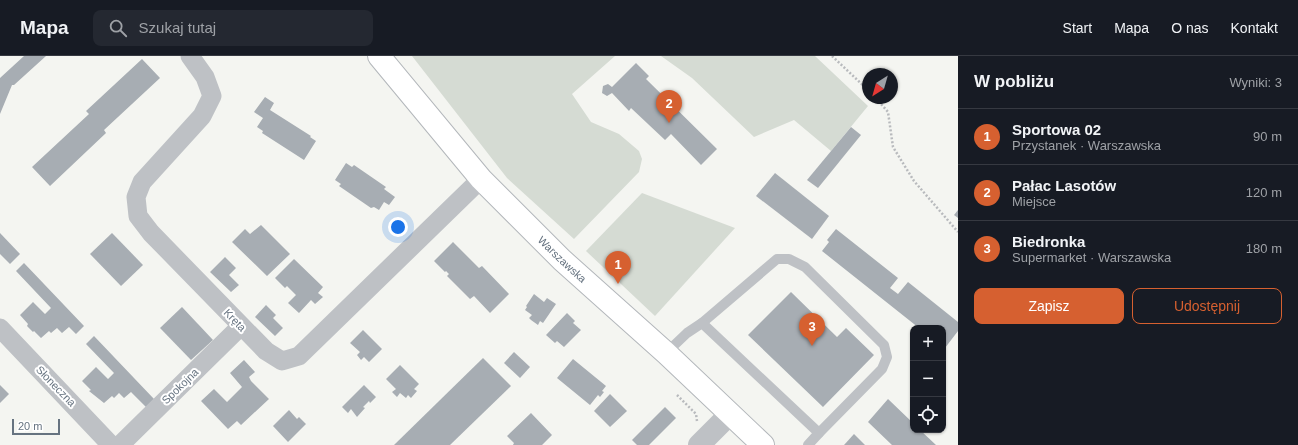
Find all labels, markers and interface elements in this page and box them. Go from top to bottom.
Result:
search box [93,10,373,46]
text: Mapa [20,17,69,38]
icon: search [107,17,129,39]
text: Szukaj tutaj [139,19,216,36]
text: Start [1063,20,1092,36]
text: Mapa [1114,20,1149,36]
text: O nas [1171,20,1209,36]
text: Kontakt [1231,20,1278,36]
north arrow [862,68,898,104]
text: W pobliżu [974,72,1054,91]
text: Wyniki: 3 [1229,75,1282,90]
pin: 2 [656,90,682,123]
text: Sportowa 02 [1012,121,1101,138]
text: 1 [983,129,991,144]
text: 90 m [1253,129,1282,144]
text: Przystanek · Warszawska [1012,138,1161,153]
text: Pałac Lasotów [1012,177,1116,194]
text: 2 [983,185,991,200]
text: 120 m [1246,185,1282,200]
text: Miejsce [1012,194,1056,209]
your location [388,217,408,237]
text: Biedronka [1012,233,1085,250]
street label: Warszawska [536,234,589,285]
text: 3 [983,241,991,256]
text: 180 m [1246,241,1282,256]
text: Supermarket · Warszawska [1012,250,1171,265]
pin: 1 [605,251,631,284]
button: Zapisz [974,288,1124,324]
button: Udostępnij [1132,288,1282,324]
street label: Kręta [222,306,249,334]
pin: 3 [799,313,825,346]
map controls [910,325,946,433]
button: + [910,325,946,361]
button: − [910,361,946,397]
street label: Słoneczna [34,363,79,409]
street label: Spokojna [159,365,201,406]
button: locate [910,397,946,433]
scale bar [12,417,60,436]
text: 20 m [18,420,42,432]

